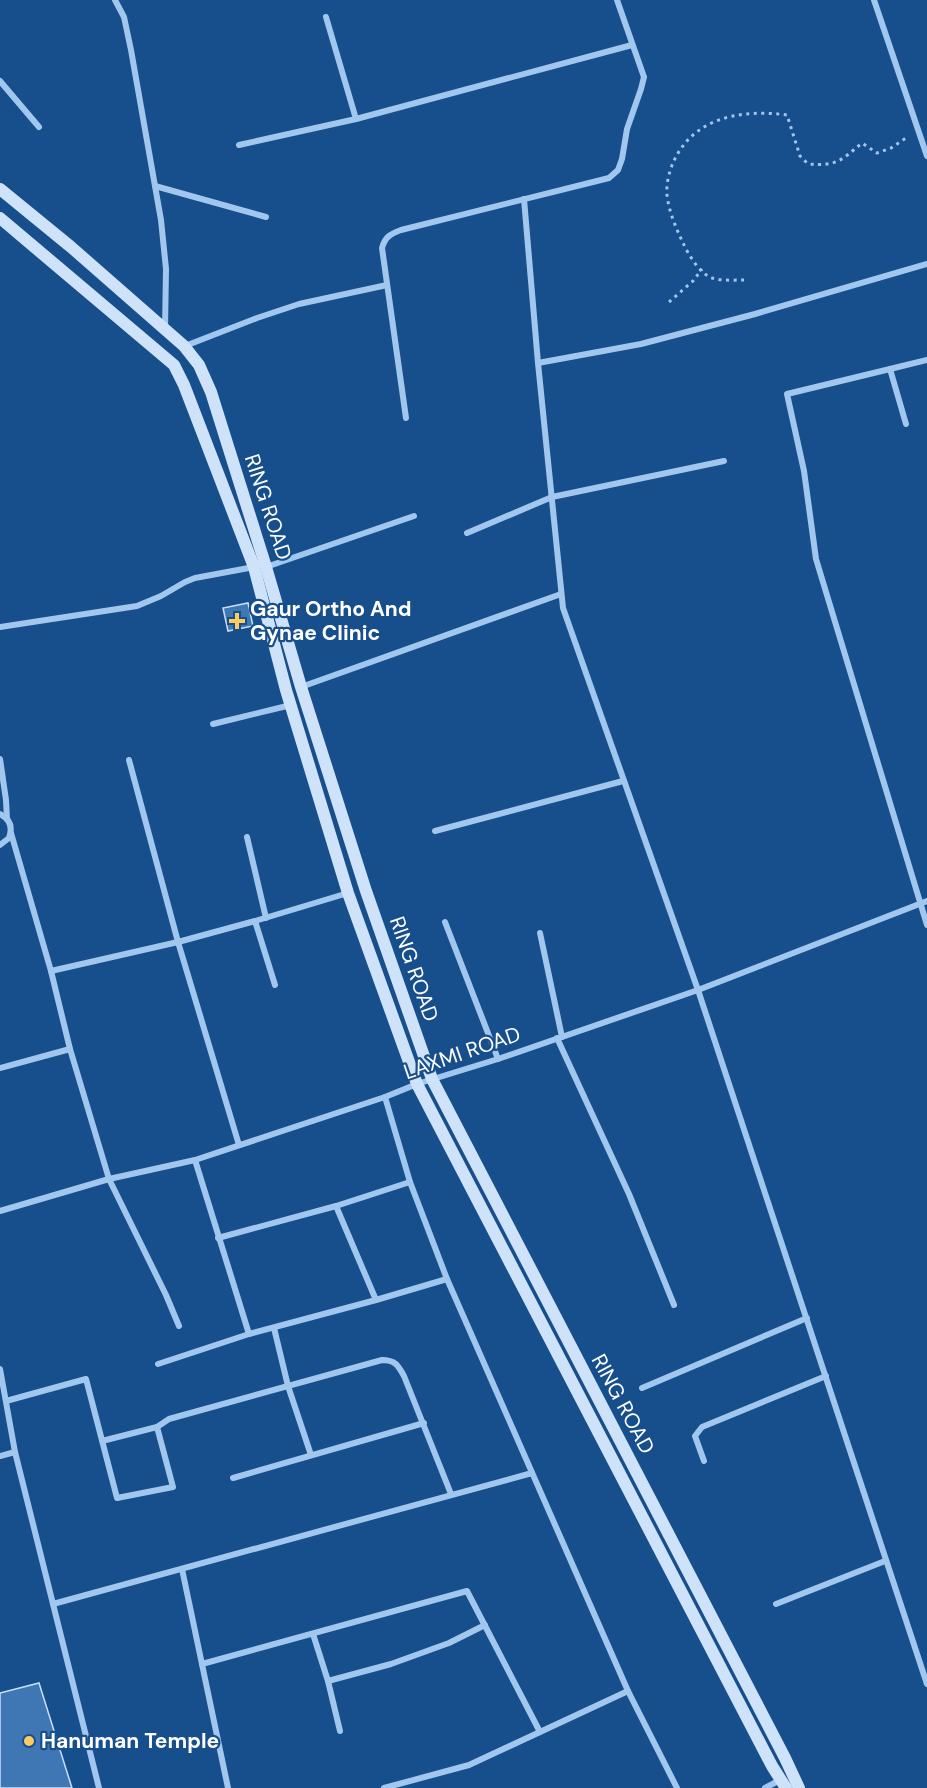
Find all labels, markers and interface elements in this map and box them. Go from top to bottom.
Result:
street label: RING ROAD [238,451,298,563]
place label: Gaur Ortho And Gynae Clinic [250,595,412,647]
marker: Gaur Ortho And Gynae Clinic [228,612,246,630]
street label: RING ROAD [383,913,445,1025]
street label: LAXMI ROAD [400,1020,524,1086]
street label: RING ROAD [585,1349,661,1459]
place label: Hanuman Temple [41,1727,219,1755]
marker: Hanuman Temple [22,1734,36,1748]

